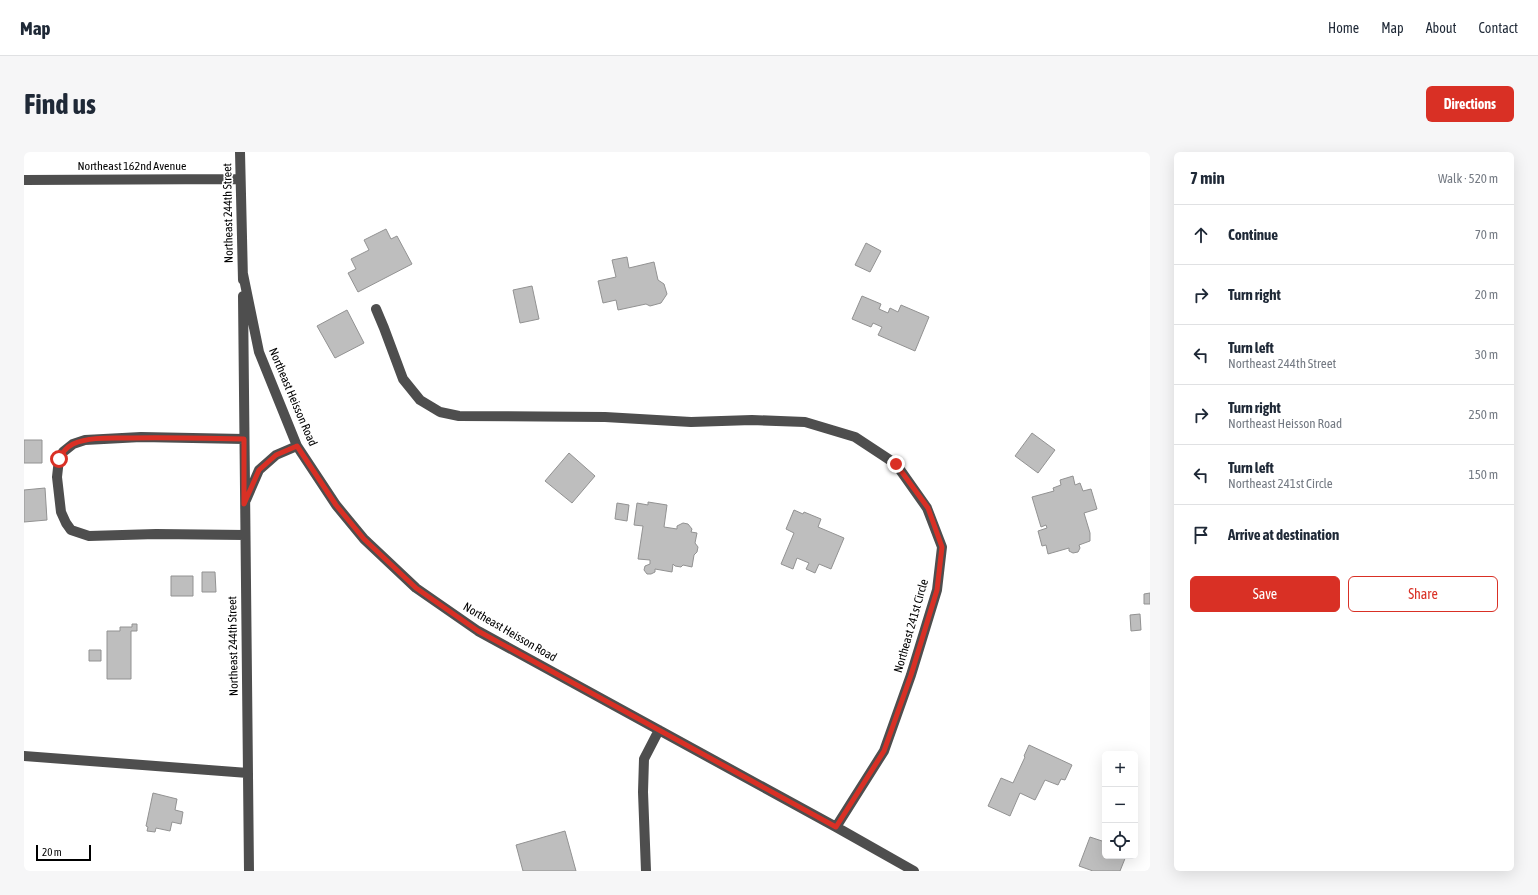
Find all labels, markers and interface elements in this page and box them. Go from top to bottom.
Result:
text: Map [20,17,51,39]
text: Home [1328,20,1359,36]
text: Map [1381,20,1404,36]
text: About [1426,20,1457,36]
text: Contact [1479,20,1518,36]
button: Directions [1426,86,1514,122]
text: Find us [24,88,96,120]
street label: Northeast 162nd Avenue [77,159,187,173]
street label: Northeast 244th Street [220,162,236,263]
text: 7 min [1190,168,1225,188]
text: Walk · 520 m [1438,171,1498,186]
icon: ahead [1190,224,1212,246]
text: Continue [1228,226,1278,243]
text: 70 m [1475,227,1498,242]
icon: right [1190,284,1212,306]
text: Turn right [1228,286,1281,303]
text: 20 m [1475,287,1498,302]
text: Turn left [1228,339,1274,356]
icon: left [1190,344,1212,366]
street label: Northeast Heisson Road [266,346,320,448]
text: 30 m [1475,347,1498,362]
text: Northeast 244th Street [1228,356,1336,371]
text: Turn right [1228,399,1281,416]
icon: right [1190,404,1212,426]
text: 250 m [1469,407,1498,422]
text: Northeast Heisson Road [1228,416,1342,431]
route start [50,450,68,468]
route end [887,455,905,473]
text: Turn left [1228,459,1274,476]
icon: left [1190,464,1212,486]
text: 150 m [1469,467,1498,482]
text: Northeast 241st Circle [1228,476,1333,491]
icon: arrive [1190,524,1212,546]
text: Arrive at destination [1228,526,1339,543]
button: Save [1190,576,1340,612]
button: Share [1348,576,1498,612]
street label: Northeast 241st Circle [891,578,931,674]
street label: Northeast 244th Street [225,595,241,696]
street label: Northeast Heisson Road [461,600,559,664]
map controls [1102,751,1138,859]
button: + [1102,751,1138,787]
button: − [1102,787,1138,823]
button: locate [1102,823,1138,859]
scale bar [36,843,91,862]
text: 20 m [42,846,62,858]

